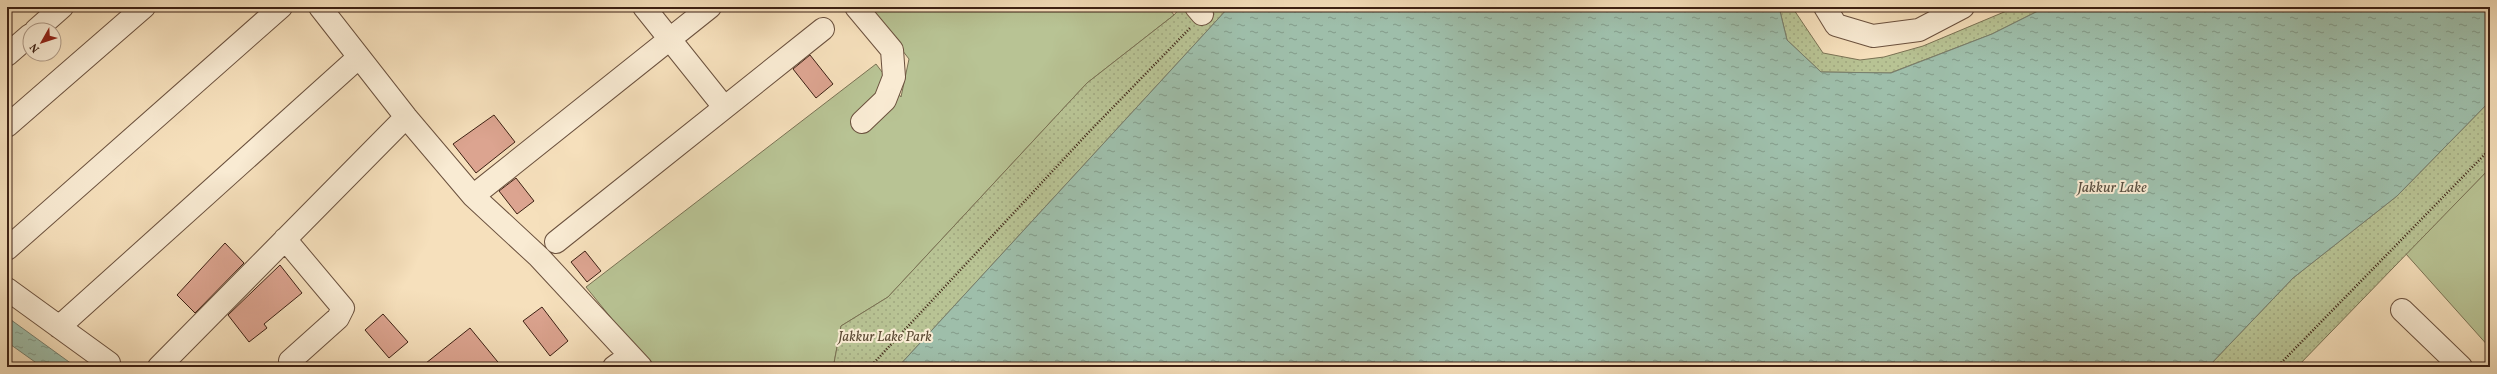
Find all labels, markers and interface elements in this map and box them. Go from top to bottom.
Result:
north arrow [22,22,62,62]
text: N [27,40,44,55]
water label: Jakkur Lake [2075,178,2147,199]
park label: Jakkur Lake Park [836,328,932,347]

